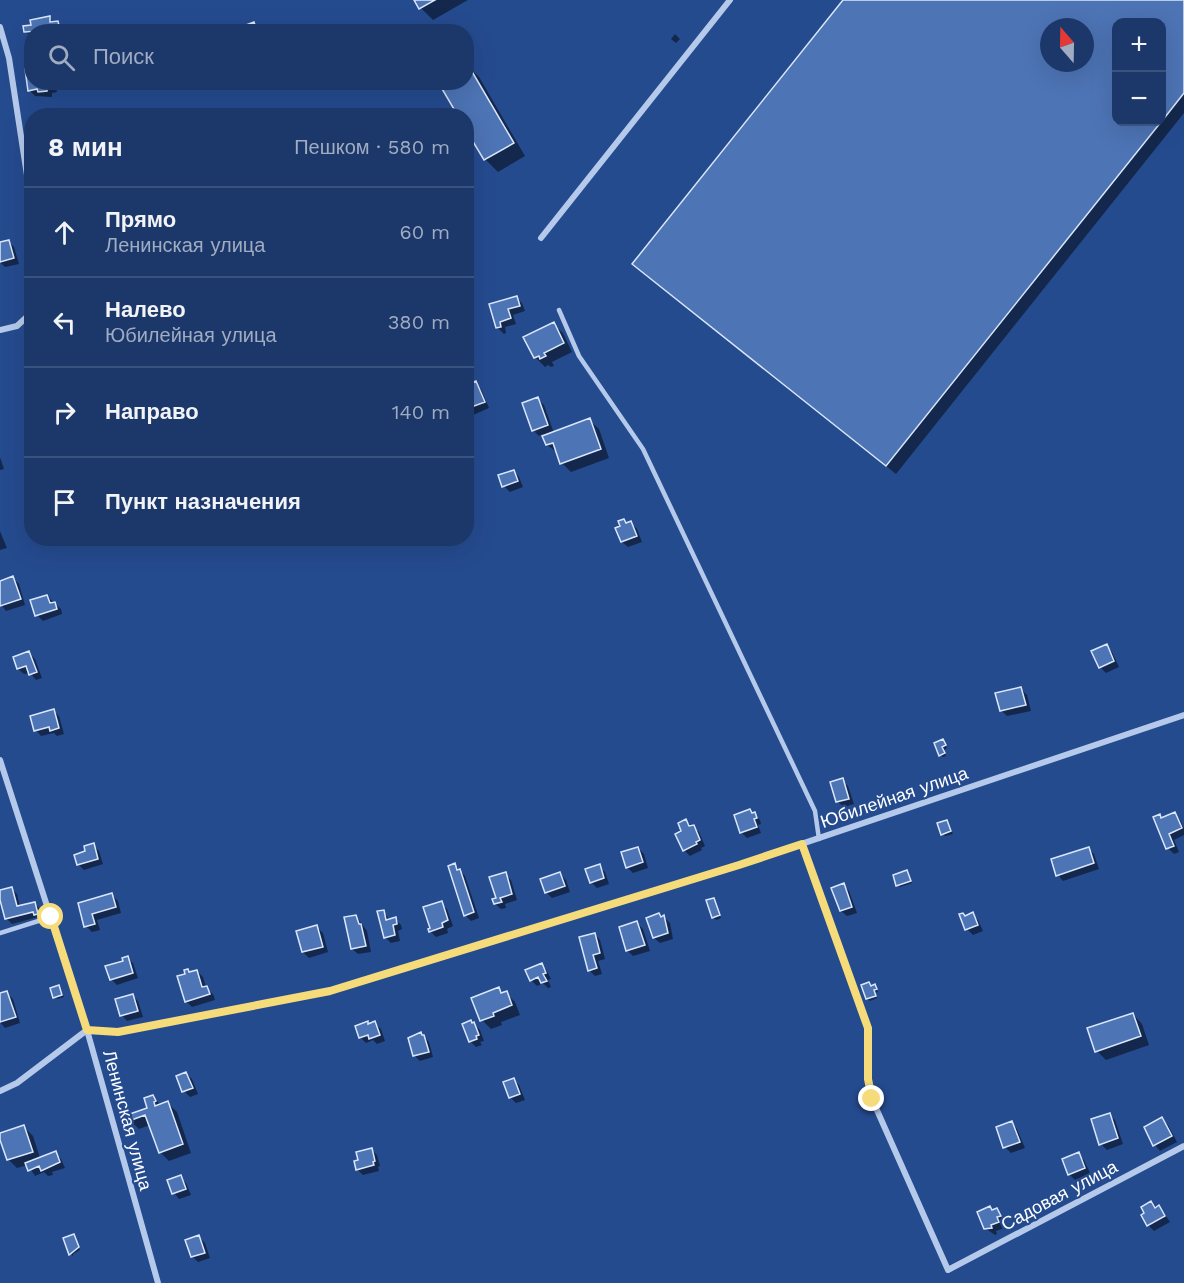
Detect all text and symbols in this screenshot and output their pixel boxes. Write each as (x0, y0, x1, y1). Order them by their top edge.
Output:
north arrow (1040, 18, 1094, 72)
map controls (1112, 18, 1166, 126)
button: + (1112, 18, 1166, 72)
search box (24, 24, 474, 90)
icon: search (45, 41, 78, 74)
text: Поиск (93, 44, 154, 69)
button: − (1112, 72, 1166, 126)
text: 8 мин (48, 132, 123, 162)
text: Пешком · 580 m (294, 135, 450, 159)
text: Прямо (105, 207, 176, 232)
icon: ahead (48, 216, 81, 249)
text: 60 m (400, 220, 450, 244)
text: Ленинская улица (105, 233, 265, 257)
text: Налево (105, 297, 186, 322)
icon: left (48, 306, 81, 339)
text: 380 m (388, 310, 450, 334)
text: Юбилейная улица (105, 323, 277, 347)
icon: right (48, 396, 81, 429)
text: Направо (105, 399, 199, 424)
text: 140 m (392, 400, 450, 424)
icon: arrive (48, 486, 81, 519)
text: Пункт назначения (105, 489, 301, 514)
street label: Юбилейная улица (818, 762, 971, 832)
route start (37, 903, 63, 929)
street label: Ленинская улица (99, 1048, 157, 1193)
route end (858, 1085, 884, 1111)
street label: Садовая улица (997, 1155, 1122, 1234)

